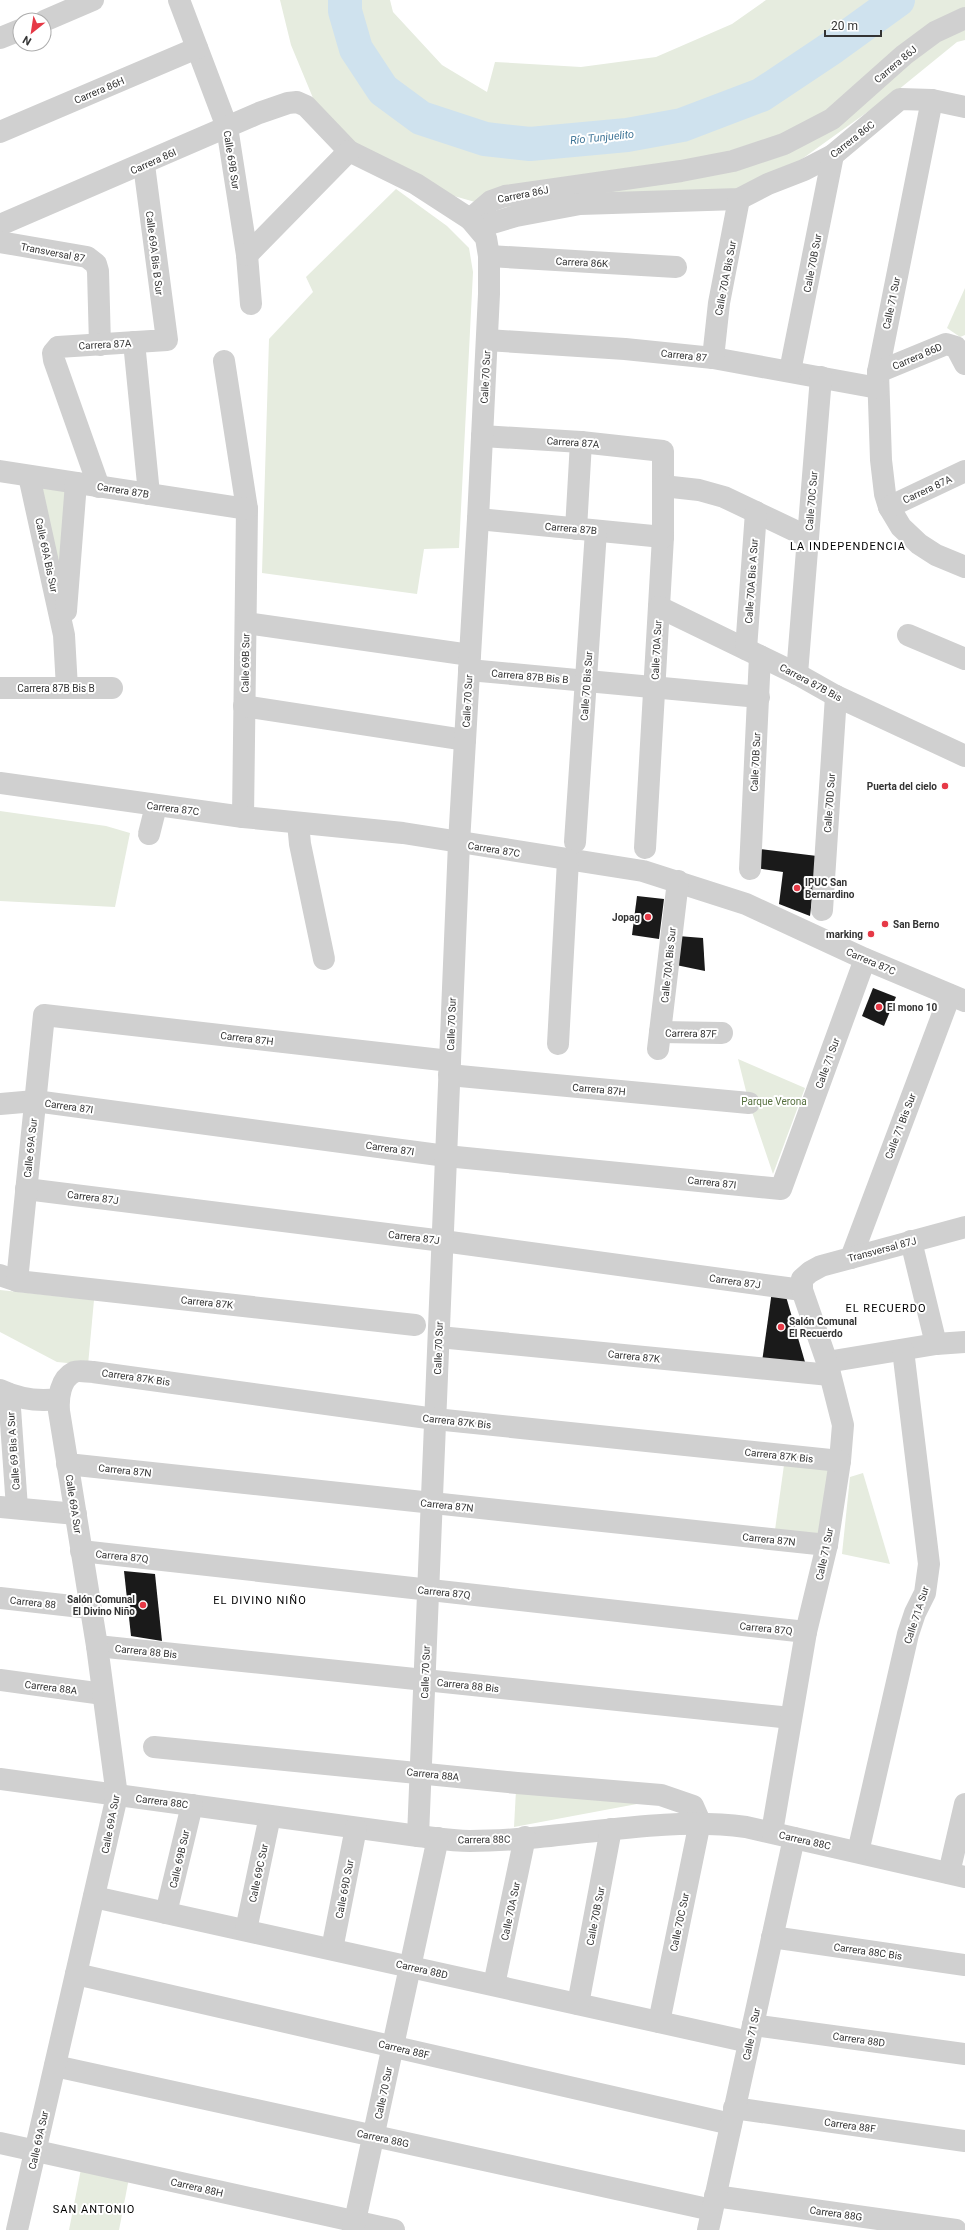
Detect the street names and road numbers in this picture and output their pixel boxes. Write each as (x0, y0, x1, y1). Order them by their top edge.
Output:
street label: Carrera 86J (872, 44, 919, 85)
street label: Carrera 86H (72, 75, 126, 106)
street label: Carrera 86C (828, 119, 877, 160)
street label: Calle 69B Sur (221, 130, 242, 191)
street label: Carrera 86I (129, 146, 178, 176)
street label: Carrera 86J (497, 184, 550, 205)
street label: Calle 69A Bis B Sur (144, 210, 165, 296)
street label: Calle 70B Sur (801, 232, 824, 293)
street label: Calle 70A Bis Sur (713, 239, 738, 316)
street label: Transversal 87 (20, 241, 86, 264)
street label: Carrera 86K (555, 256, 609, 269)
street label: Calle 71 Sur (881, 275, 903, 330)
street label: Carrera 87A (78, 338, 132, 351)
street label: Carrera 86D (891, 341, 944, 372)
street label: Carrera 87 (660, 348, 708, 363)
street label: Calle 70 Sur (479, 350, 492, 404)
street label: Carrera 87A (546, 435, 600, 450)
street label: Calle 70C Sur (803, 470, 820, 531)
street label: Carrera 87A (901, 473, 954, 506)
street label: Carrera 87B (96, 481, 150, 500)
street label: Calle 69A Bis Sur (33, 517, 60, 594)
street label: Carrera 87B (544, 521, 598, 536)
street label: Calle 70A Bis A Sur (743, 538, 760, 624)
street label: Calle 70A Sur (649, 619, 664, 680)
street label: Calle 69B Sur (239, 633, 252, 693)
street label: Calle 70 Bis Sur (579, 650, 594, 721)
street label: Carrera 87B Bis (778, 661, 844, 703)
street label: Carrera 87B Bis B (491, 668, 569, 685)
street label: Calle 70 Sur (461, 674, 474, 728)
street label: Carrera 87B Bis B (17, 683, 95, 694)
street label: Calle 70B Sur (748, 731, 763, 792)
street label: Calle 70D Sur (822, 772, 837, 833)
street label: Carrera 87C (146, 800, 200, 817)
street label: Carrera 87C (467, 840, 521, 859)
street label: Calle 70A Bis Sur (659, 926, 678, 1003)
street label: Carrera 87C (844, 946, 898, 977)
street label: Calle 70 Sur (445, 997, 458, 1051)
street label: Carrera 87F (665, 1028, 717, 1039)
street label: Carrera 87H (220, 1030, 274, 1047)
street label: Calle 71 Sur (813, 1036, 842, 1090)
street label: Carrera 87H (572, 1082, 626, 1097)
street label: Calle 71 Bis Sur (883, 1091, 918, 1161)
street label: Carrera 87I (44, 1098, 94, 1115)
street label: Calle 69A Sur (22, 1117, 39, 1178)
street label: Carrera 87I (365, 1140, 415, 1157)
street label: Carrera 87I (687, 1174, 737, 1191)
street label: Carrera 87J (67, 1189, 119, 1206)
street label: Carrera 87J (388, 1229, 440, 1246)
street label: Transversal 87J (847, 1235, 918, 1264)
street label: Carrera 87J (709, 1272, 761, 1291)
street label: Carrera 87K (180, 1294, 234, 1311)
street label: Calle 70 Sur (432, 1321, 445, 1375)
street label: Carrera 87K (607, 1348, 661, 1365)
street label: Carrera 87K Bis (101, 1367, 171, 1388)
street label: Calle 69 Bis A Sur (5, 1411, 22, 1490)
street label: Carrera 87K Bis (422, 1412, 492, 1431)
street label: Carrera 87K Bis (744, 1446, 814, 1465)
street label: Carrera 87N (98, 1462, 152, 1479)
street label: Calle 69A Sur (63, 1474, 84, 1535)
street label: Carrera 87N (420, 1497, 474, 1514)
street label: Calle 71 Sur (814, 1526, 836, 1581)
street label: Carrera 87N (742, 1531, 796, 1548)
street label: Carrera 87Q (95, 1548, 149, 1565)
street label: Carrera 87Q (417, 1584, 471, 1601)
street label: Calle 71A Sur (902, 1584, 931, 1645)
street label: Carrera 88 (9, 1595, 57, 1610)
street label: Carrera 87Q (739, 1620, 793, 1637)
street label: Carrera 88 Bis (114, 1643, 178, 1660)
street label: Calle 70 Sur (419, 1645, 432, 1699)
street label: Carrera 88 Bis (436, 1677, 500, 1694)
street label: Carrera 88A (24, 1679, 78, 1696)
street label: Carrera 88A (406, 1766, 460, 1783)
street label: Calle 69A Sur (99, 1793, 122, 1854)
street label: Carrera 88C (135, 1793, 189, 1810)
street label: Calle 69B Sur (167, 1828, 192, 1889)
street label: Carrera 88C (778, 1829, 832, 1852)
street label: Carrera 88C (458, 1834, 511, 1845)
street label: Calle 69C Sur (247, 1842, 270, 1903)
street label: Calle 69D Sur (333, 1858, 356, 1919)
street label: Calle 70A Sur (499, 1880, 522, 1941)
street label: Calle 70B Sur (584, 1885, 607, 1946)
street label: Calle 70C Sur (668, 1891, 691, 1952)
street label: Carrera 88C Bis (833, 1941, 903, 1962)
street label: Carrera 88D (395, 1958, 449, 1981)
street label: Calle 71 Sur (741, 2006, 763, 2061)
street label: Carrera 88D (832, 2030, 886, 2049)
street label: Carrera 88F (377, 2038, 431, 2061)
street label: Calle 70 Sur (373, 2065, 395, 2120)
street label: Calle 69A Sur (26, 2109, 51, 2170)
street label: Carrera 88F (824, 2116, 877, 2135)
street label: Carrera 88G (356, 2128, 410, 2149)
street label: Carrera 88H (170, 2176, 224, 2199)
street label: Carrera 88G (809, 2204, 863, 2223)

